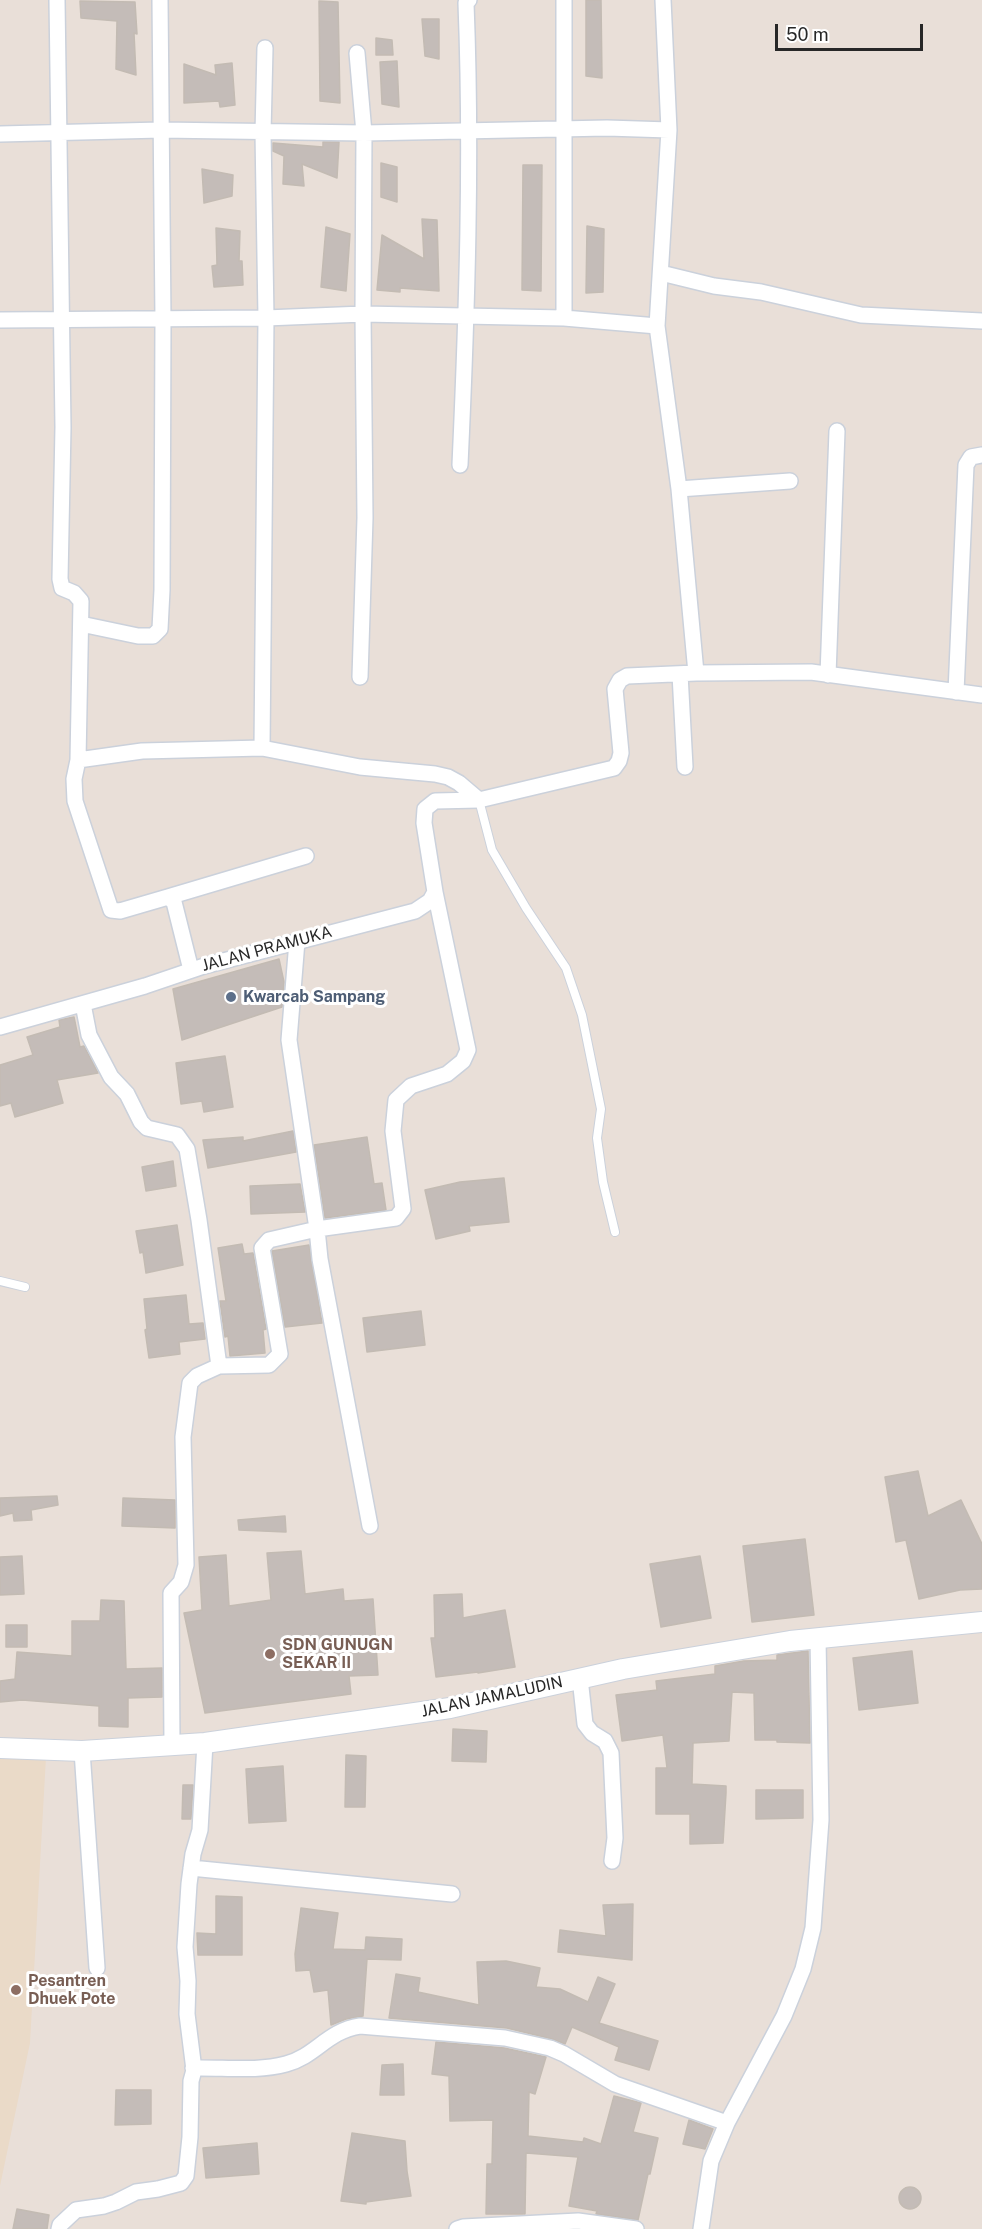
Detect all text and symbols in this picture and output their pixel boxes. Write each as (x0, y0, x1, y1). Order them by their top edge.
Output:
scale bar (778, 12, 926, 50)
text: 50 m (786, 24, 829, 45)
street label: JALAN PRAMUKA (200, 922, 334, 976)
place label: Kwarcab Sampang (243, 987, 385, 1007)
marker: Kwarcab Sampang (224, 990, 238, 1004)
place label: SDN GUNUGN SEKAR II (282, 1635, 393, 1673)
marker: SDN GUNUGN SEKAR II (263, 1647, 277, 1661)
street label: JALAN JAMALUDIN (420, 1673, 564, 1721)
place label: Pesantren Dhuek Pote (28, 1971, 115, 2009)
marker: Pesantren Dhuek Pote (9, 1983, 23, 1997)

